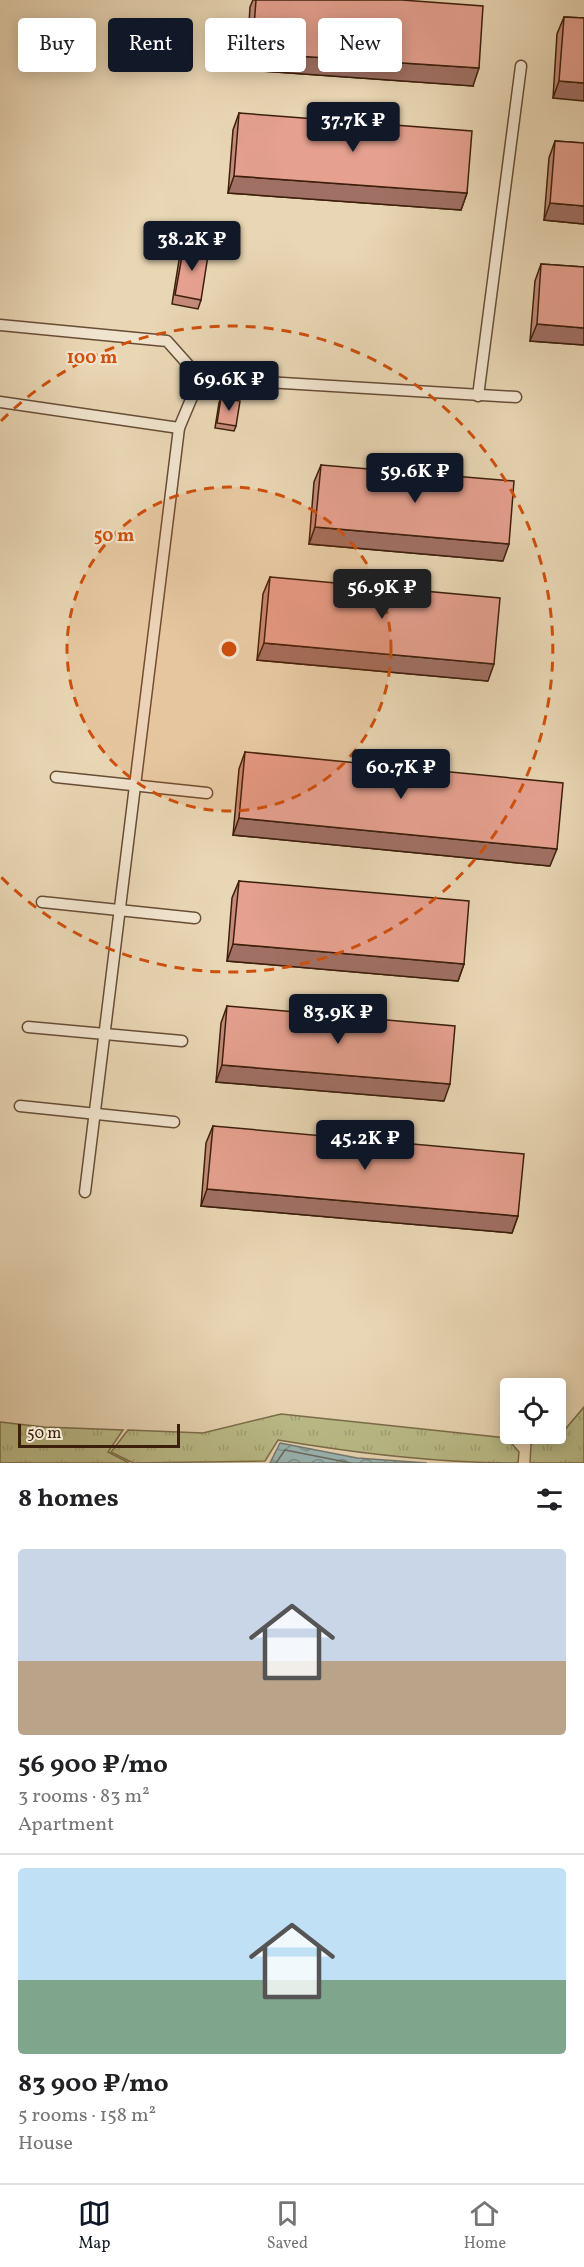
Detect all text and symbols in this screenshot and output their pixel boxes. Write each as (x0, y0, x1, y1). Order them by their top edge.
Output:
chip: Buy (18, 18, 96, 72)
chip: Rent (108, 18, 193, 72)
chip: Filters (205, 18, 306, 72)
chip: New (318, 18, 402, 72)
pin: 37.7K ₽ (298, 102, 408, 153)
text: 37.7K ₽ (321, 107, 385, 135)
pin: 38.2K ₽ (137, 221, 247, 272)
text: 38.2K ₽ (157, 226, 227, 254)
text: 100 m (67, 346, 117, 371)
pin: 69.6K ₽ (174, 361, 284, 412)
text: 69.6K ₽ (194, 366, 264, 394)
pin: 59.6K ₽ (360, 453, 470, 504)
text: 59.6K ₽ (380, 458, 450, 486)
text: 50 m (94, 524, 134, 549)
pin: 56.9K ₽ (327, 569, 437, 620)
text: 56.9K ₽ (347, 574, 417, 602)
centre of rings (219, 639, 239, 659)
pin: 60.7K ₽ (346, 749, 456, 800)
text: 60.7K ₽ (366, 754, 436, 782)
pin: 83.9K ₽ (283, 994, 393, 1045)
text: 83.9K ₽ (303, 999, 373, 1027)
pin: 45.2K ₽ (310, 1120, 420, 1171)
text: 45.2K ₽ (330, 1125, 400, 1153)
map controls (500, 1378, 566, 1444)
button: locate (500, 1378, 566, 1444)
scale bar (18, 1421, 180, 1448)
text: 50 m (27, 1423, 61, 1445)
text: 8 homes (18, 1481, 119, 1517)
icon: filters (533, 1483, 566, 1516)
icon: home (238, 1588, 346, 1696)
text: 56 900 ₽/mo (18, 1747, 168, 1783)
text: 3 rooms · 83 m² (18, 1783, 150, 1811)
text: Apartment (18, 1811, 114, 1839)
icon: home (238, 1907, 346, 2015)
text: 83 900 ₽/mo (18, 2066, 169, 2102)
text: 5 rooms · 158 m² (18, 2102, 156, 2130)
text: House (18, 2130, 73, 2158)
tab: Map (78, 2197, 111, 2255)
tab: Saved (267, 2197, 308, 2255)
tab: Home (464, 2197, 506, 2255)

